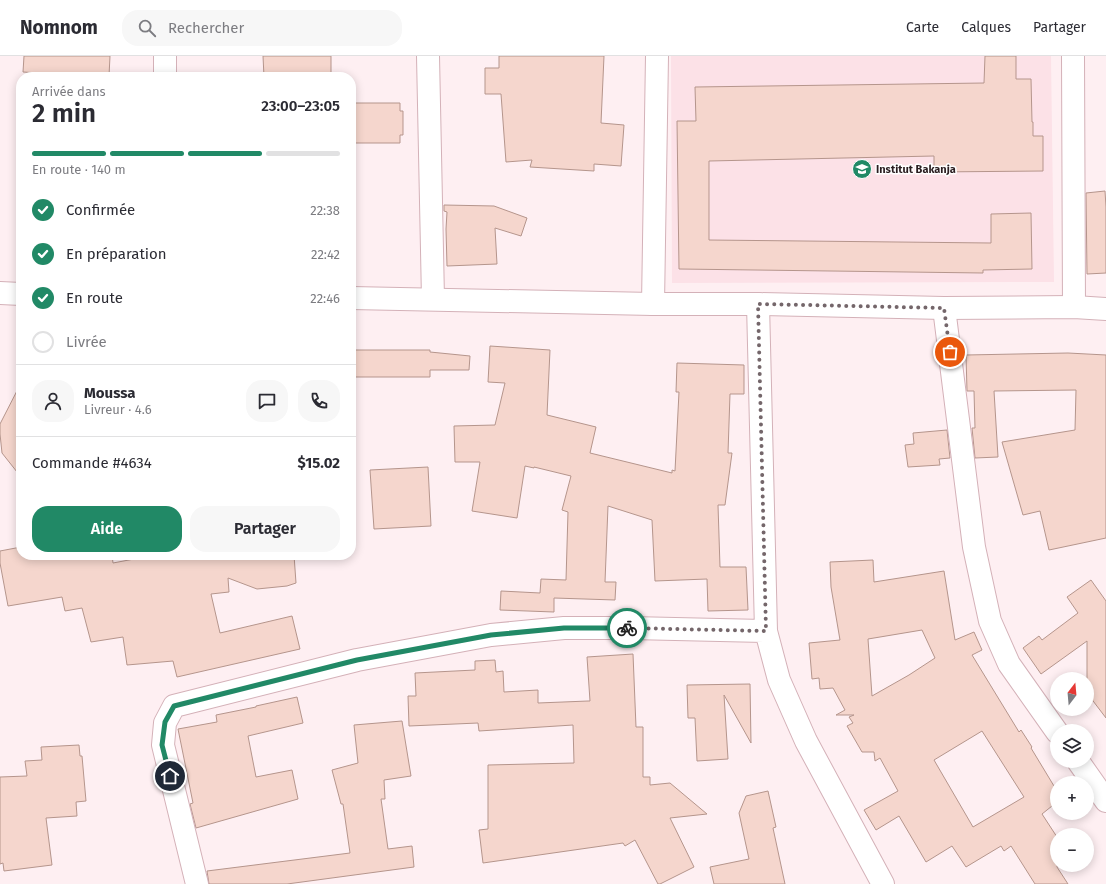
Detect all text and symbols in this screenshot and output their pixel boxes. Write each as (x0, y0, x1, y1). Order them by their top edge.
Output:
search box (122, 10, 402, 46)
text: Nomnom (20, 16, 98, 39)
icon: search (136, 17, 158, 39)
text: Rechercher (168, 19, 244, 37)
text: Carte (906, 19, 939, 36)
text: Calques (961, 19, 1011, 36)
text: Partager (1033, 19, 1086, 36)
text: Arrivée dans (32, 84, 106, 99)
text: 23:00–23:05 (261, 97, 340, 115)
text: 2 min (32, 98, 96, 129)
school or university icon: Institut Bakanja (851, 158, 873, 180)
text: En route · 140 m (32, 162, 126, 177)
place label: Institut Bakanja (876, 163, 956, 176)
icon: check (32, 199, 54, 221)
text: Confirmée (66, 201, 135, 219)
text: 22:38 (310, 203, 340, 218)
icon: check (32, 243, 54, 265)
text: En préparation (66, 245, 167, 263)
text: 22:42 (311, 247, 340, 262)
icon: check (32, 287, 54, 309)
text: En route (66, 289, 123, 307)
text: 22:46 (310, 291, 340, 306)
text: Livrée (66, 333, 107, 351)
pin (933, 335, 967, 369)
icon: bag (939, 341, 961, 363)
button: person (32, 380, 74, 422)
button: chat (246, 380, 288, 422)
button: phone (298, 380, 340, 422)
text: Moussa (84, 384, 136, 402)
text: Livreur · 4.6 (84, 402, 152, 417)
text: Commande #4634 (32, 454, 152, 472)
text: $15.02 (298, 454, 340, 472)
button: Aide (32, 506, 182, 552)
button: Partager (190, 506, 340, 552)
courier (607, 608, 647, 648)
icon: bike (616, 617, 638, 639)
north arrow (1050, 672, 1094, 716)
map controls (1050, 672, 1094, 872)
button: layers (1050, 724, 1094, 768)
pin (153, 759, 187, 793)
icon: home (159, 765, 181, 787)
button: + (1050, 776, 1094, 820)
button: − (1050, 828, 1094, 872)

